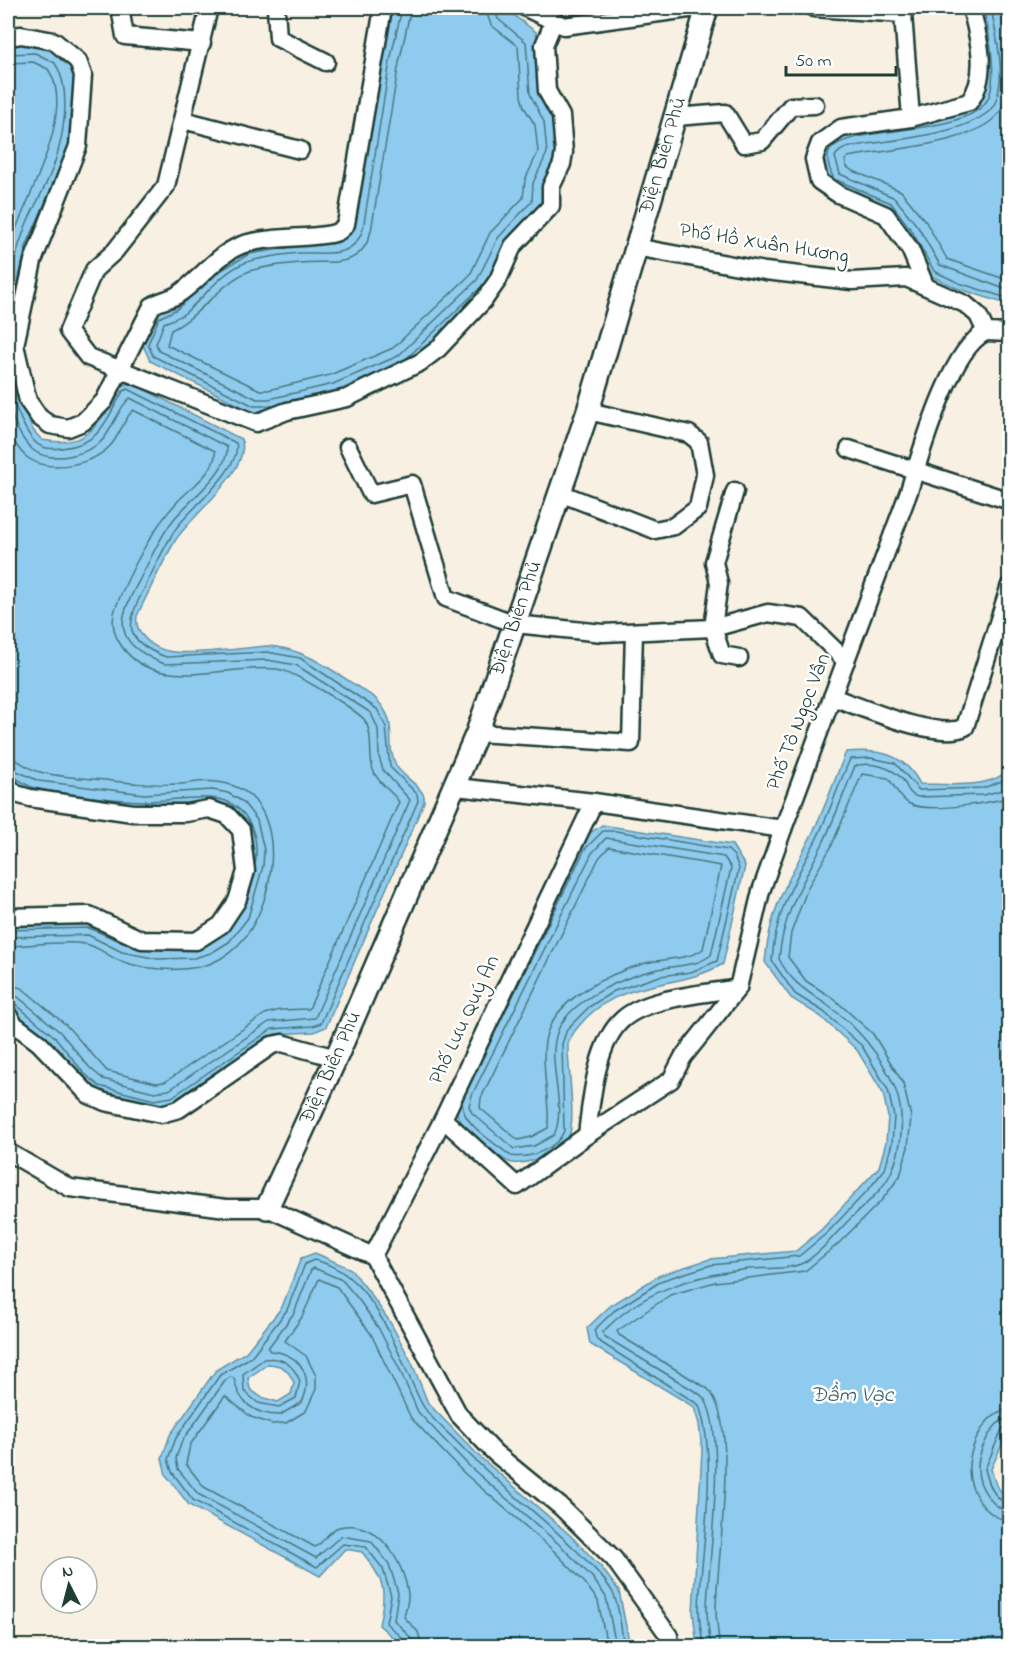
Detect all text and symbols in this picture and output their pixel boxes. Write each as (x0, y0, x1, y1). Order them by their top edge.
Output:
scale bar (786, 39, 896, 77)
text: 50 m (795, 49, 832, 75)
street label: Điện Biên Phủ (631, 93, 695, 219)
street label: Phố Hồ Xuân Hương (677, 216, 851, 274)
street label: Điện Biên Phủ (482, 557, 550, 682)
street label: Phố Tô Ngọc Vân (759, 649, 841, 796)
street label: Phố Lưu Quý An (422, 950, 510, 1090)
street label: Điện Biên Phủ (292, 1006, 370, 1130)
water label: Đầm Vạc (811, 1380, 895, 1412)
north arrow (39, 1555, 99, 1615)
text: N (61, 1560, 74, 1585)

